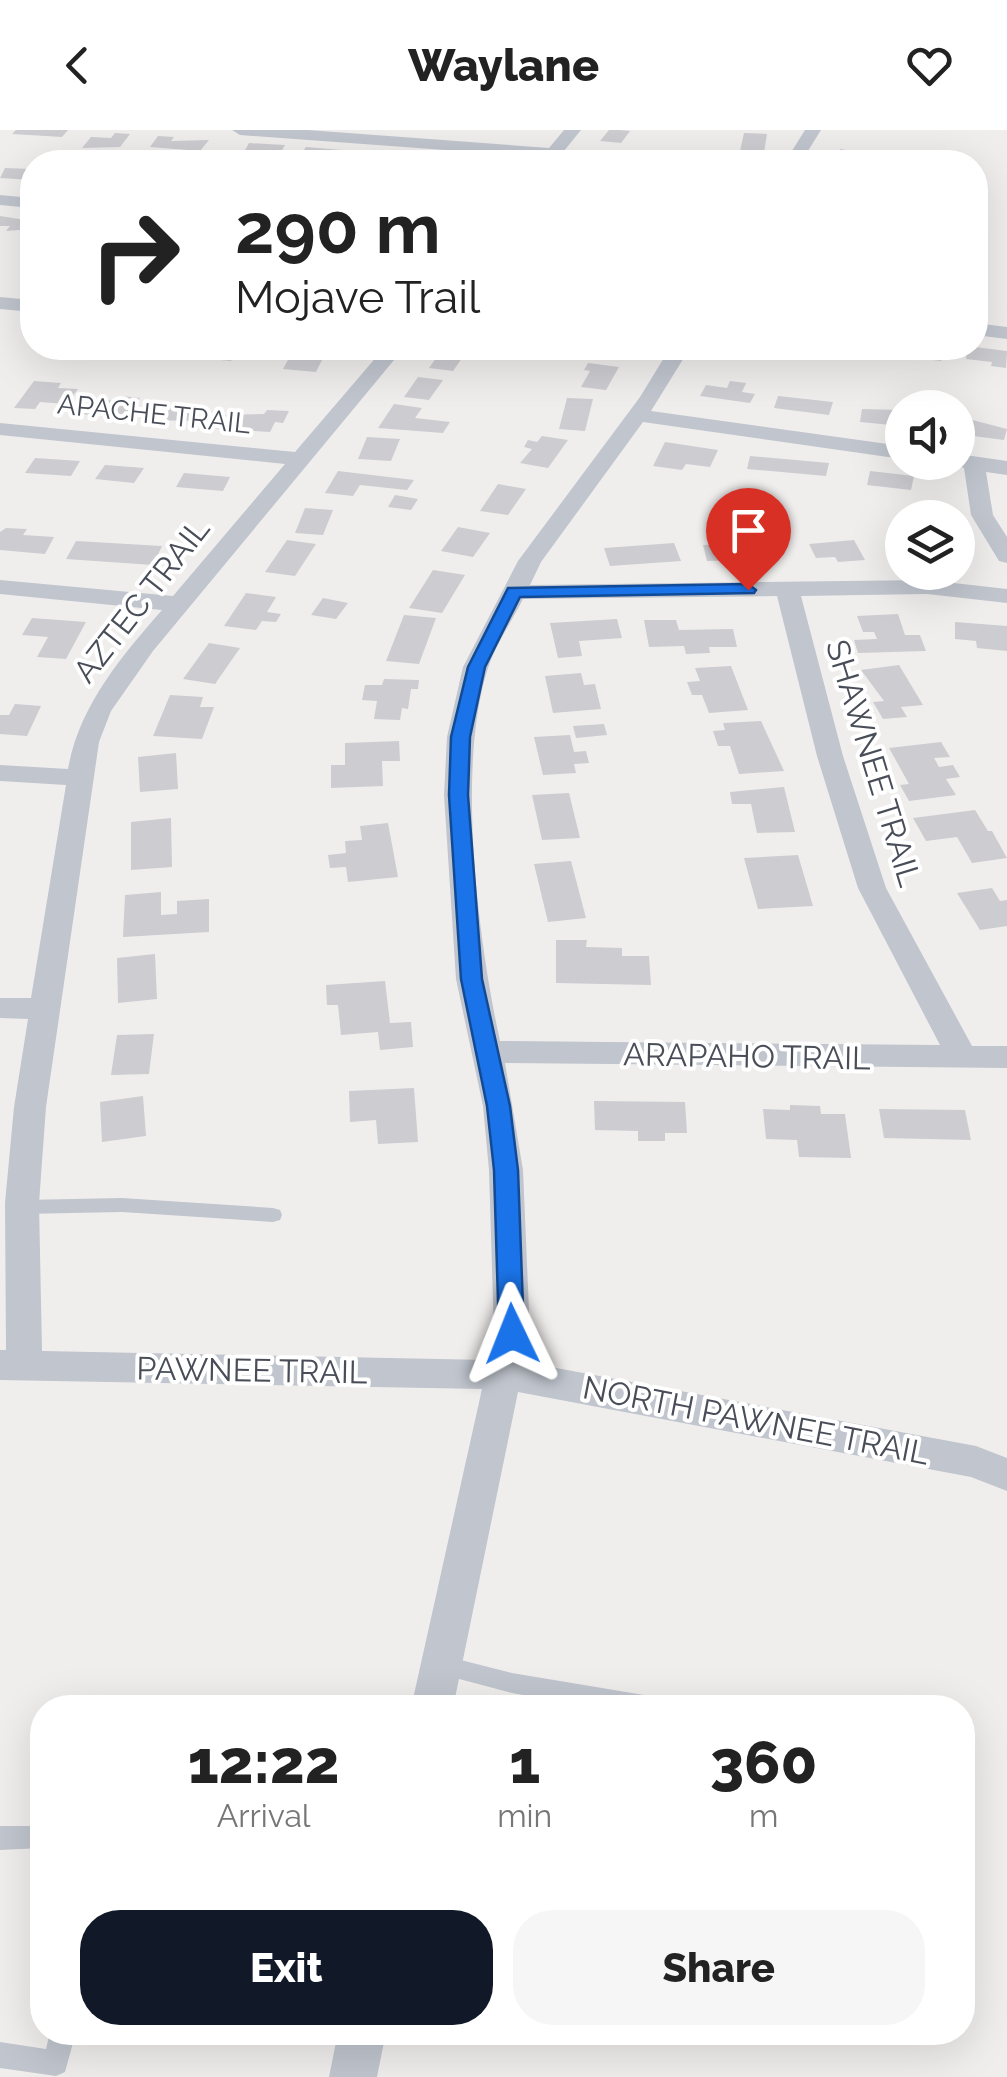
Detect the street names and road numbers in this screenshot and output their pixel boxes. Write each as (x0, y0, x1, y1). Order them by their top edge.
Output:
street label: APACHE TRAIL (56, 387, 252, 441)
street label: AZTEC TRAIL (65, 510, 217, 689)
street label: SHAWNEE TRAIL (819, 635, 929, 891)
street label: ARAPAHO TRAIL (623, 1035, 871, 1077)
street label: PAWNEE TRAIL (136, 1349, 368, 1391)
street label: NORTH PAWNEE TRAIL (580, 1368, 932, 1472)

